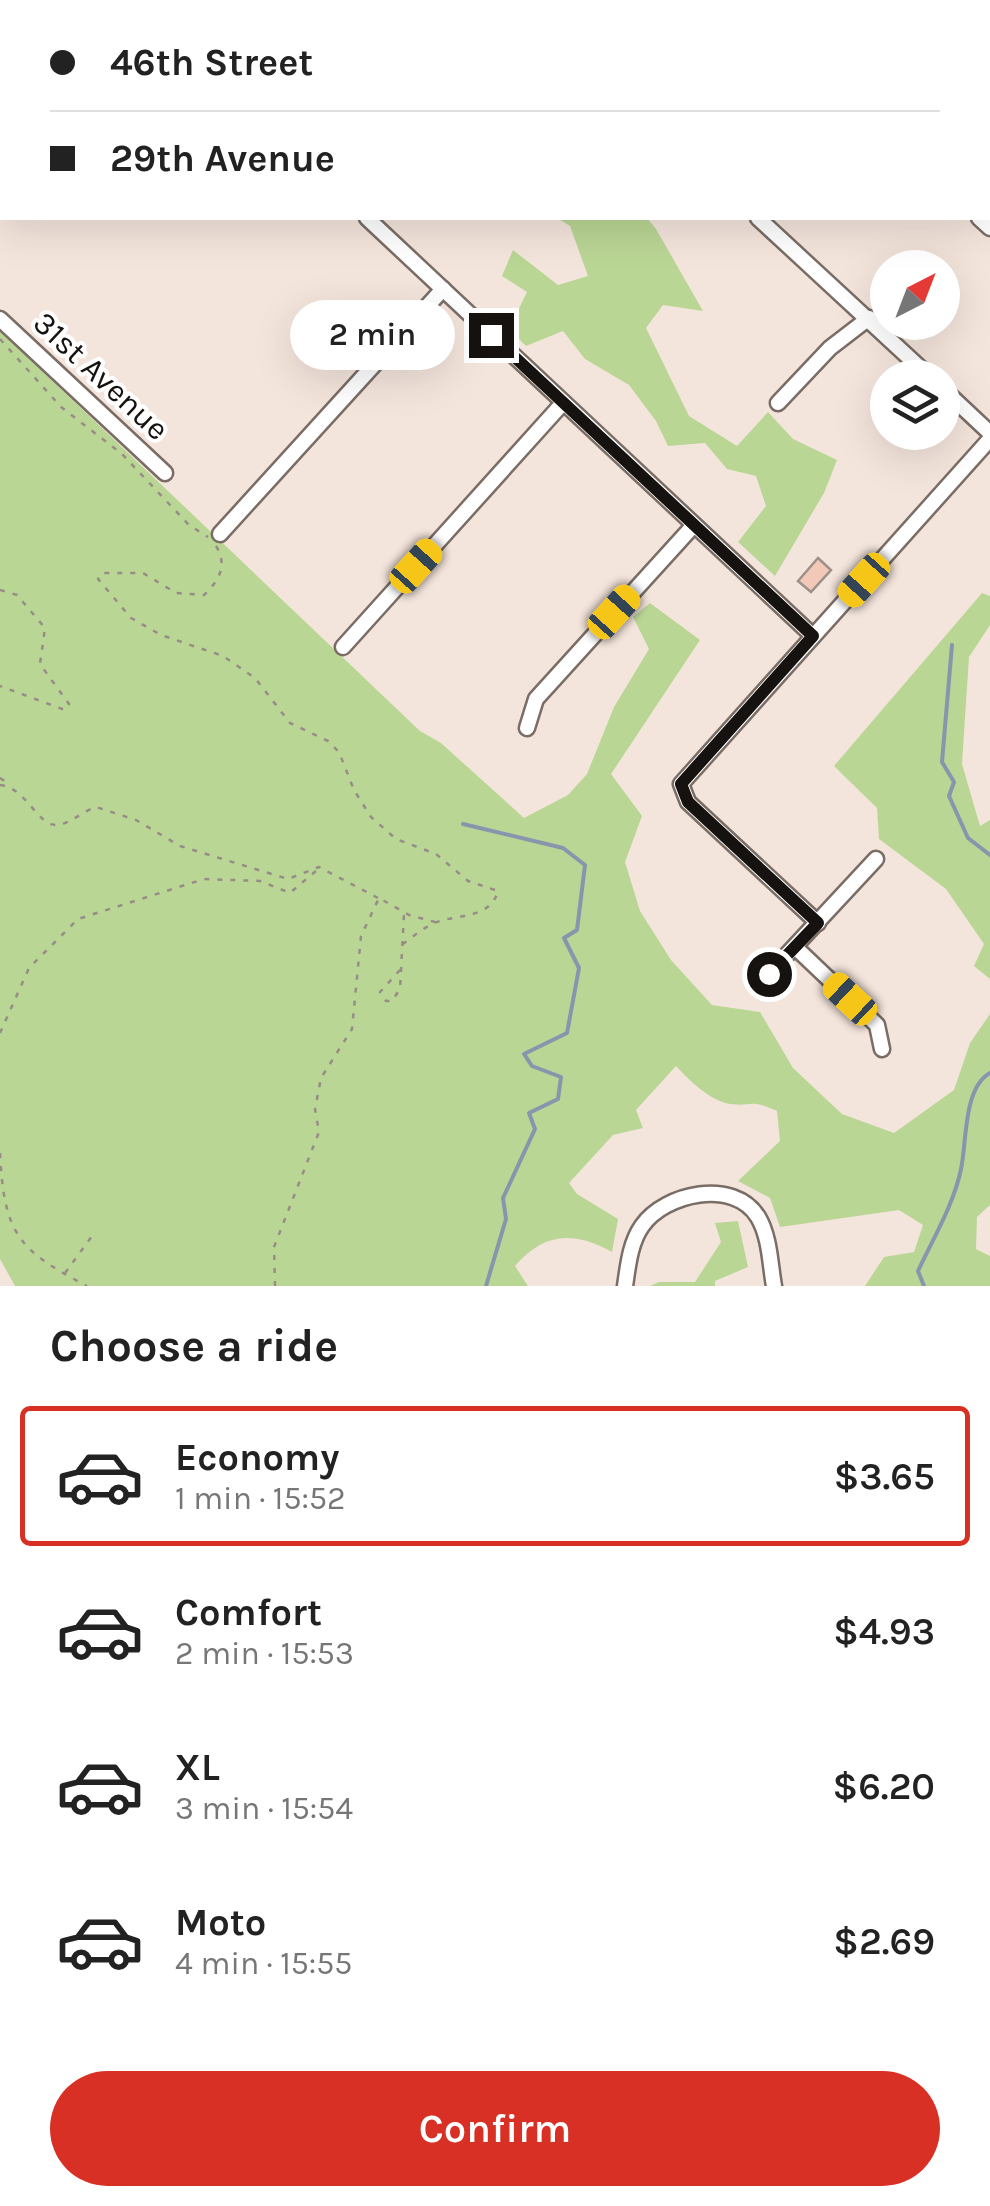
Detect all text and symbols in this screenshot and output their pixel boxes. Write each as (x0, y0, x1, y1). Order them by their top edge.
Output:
text: 46th Street (110, 40, 313, 85)
text: 29th Avenue (110, 136, 335, 181)
north arrow (870, 250, 960, 340)
map controls (870, 250, 960, 450)
callout: 2 min (291, 300, 456, 370)
street label: 31st Avenue (26, 304, 176, 448)
route end (469, 313, 514, 358)
text: 2 min (329, 316, 416, 353)
button: layers (870, 360, 960, 450)
car (385, 534, 447, 598)
car (833, 548, 895, 612)
car (583, 580, 645, 644)
route start (747, 952, 792, 997)
car (818, 968, 882, 1030)
text: Choose a ride (50, 1320, 338, 1372)
icon: car (55, 1431, 145, 1521)
text: Economy (175, 1435, 339, 1480)
text: $3.65 (834, 1454, 935, 1499)
text: 1 min · 15:52 (175, 1480, 346, 1517)
icon: car (55, 1586, 145, 1676)
text: Comfort (175, 1590, 322, 1635)
text: $4.93 (833, 1609, 935, 1654)
text: 2 min · 15:53 (175, 1635, 354, 1672)
icon: car (55, 1741, 145, 1831)
text: XL (175, 1745, 220, 1790)
text: $6.20 (833, 1764, 935, 1809)
text: 3 min · 15:54 (175, 1790, 353, 1827)
icon: car (55, 1896, 145, 1986)
text: Moto (175, 1900, 266, 1945)
text: $2.69 (833, 1919, 935, 1964)
text: 4 min · 15:55 (175, 1945, 352, 1982)
button: Confirm (50, 2071, 940, 2186)

